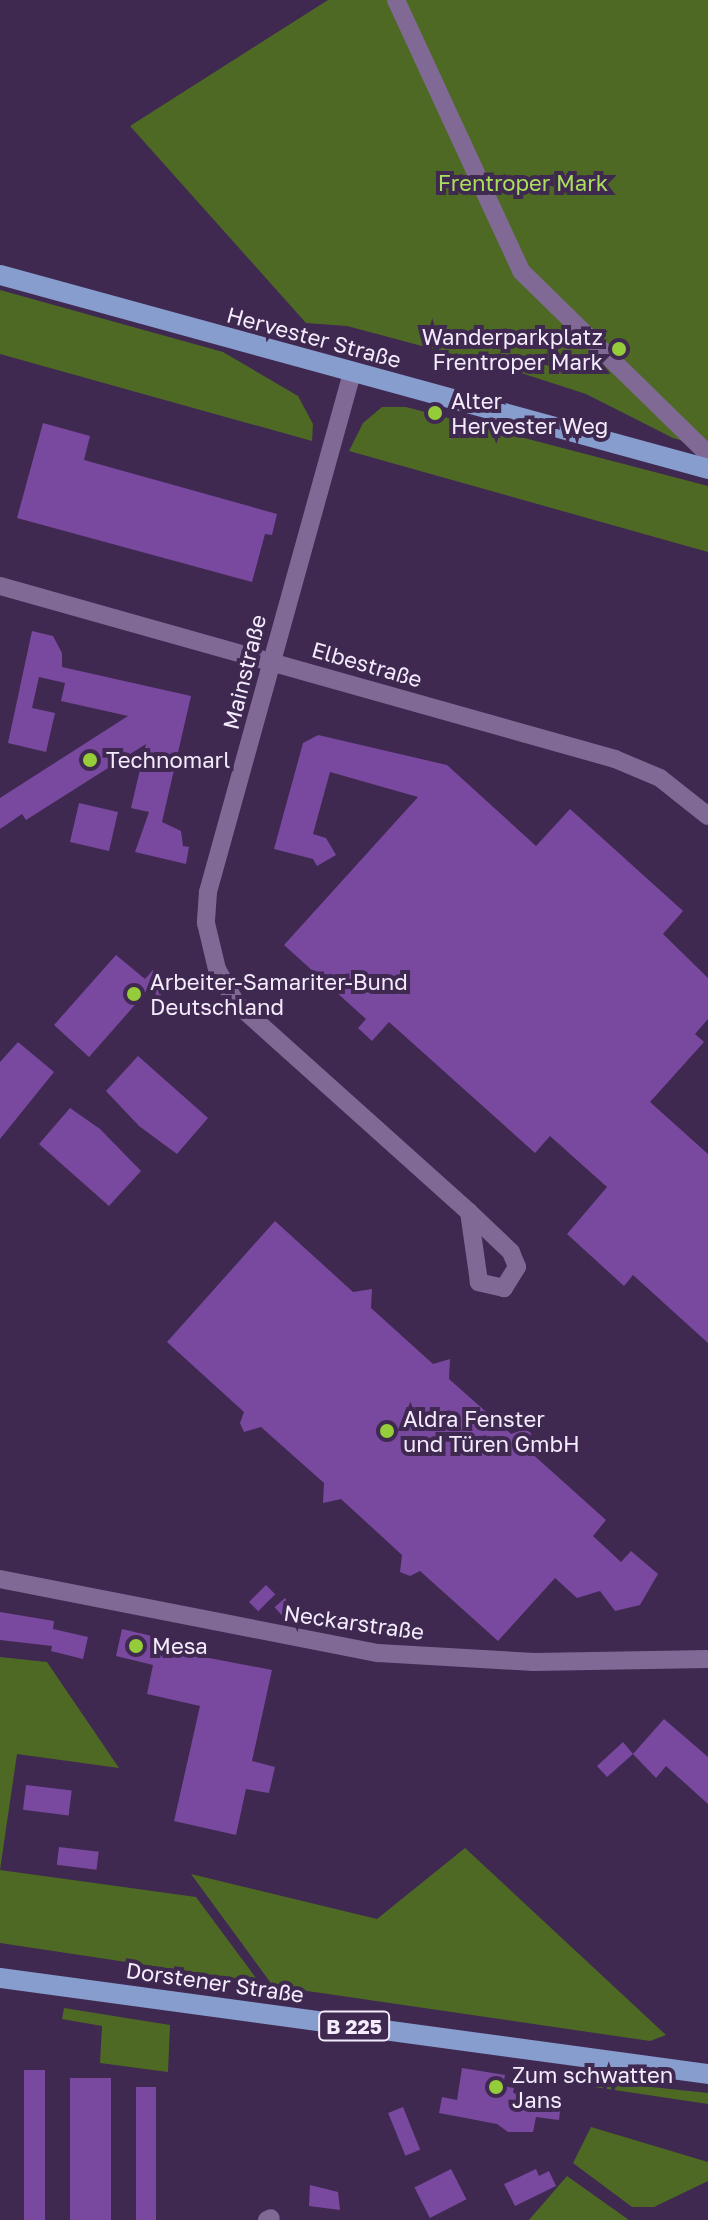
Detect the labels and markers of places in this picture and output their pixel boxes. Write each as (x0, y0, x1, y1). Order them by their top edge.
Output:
place label: Wanderparkplatz Frentroper Mark (422, 323, 603, 374)
marker: Wanderparkplatz Frentroper Mark (610, 340, 628, 358)
place label: Alter Hervester Weg (451, 387, 608, 438)
marker: Alter Hervester Weg (426, 404, 444, 422)
place label: Technomarl (106, 747, 230, 773)
marker: Technomarl (81, 751, 99, 769)
place label: Arbeiter-Samariter-Bund Deutschland (150, 968, 408, 1020)
marker: Arbeiter-Samariter-Bund Deutschland (125, 985, 143, 1003)
place label: Aldra Fenster und Türen GmbH (403, 1405, 580, 1456)
marker: Aldra Fenster und Türen GmbH (378, 1422, 396, 1440)
place label: Mesa (152, 1633, 208, 1659)
marker: Mesa (127, 1637, 145, 1655)
place label: Zum schwatten Jans (512, 2061, 673, 2112)
marker: Zum schwatten Jans (487, 2078, 505, 2096)

